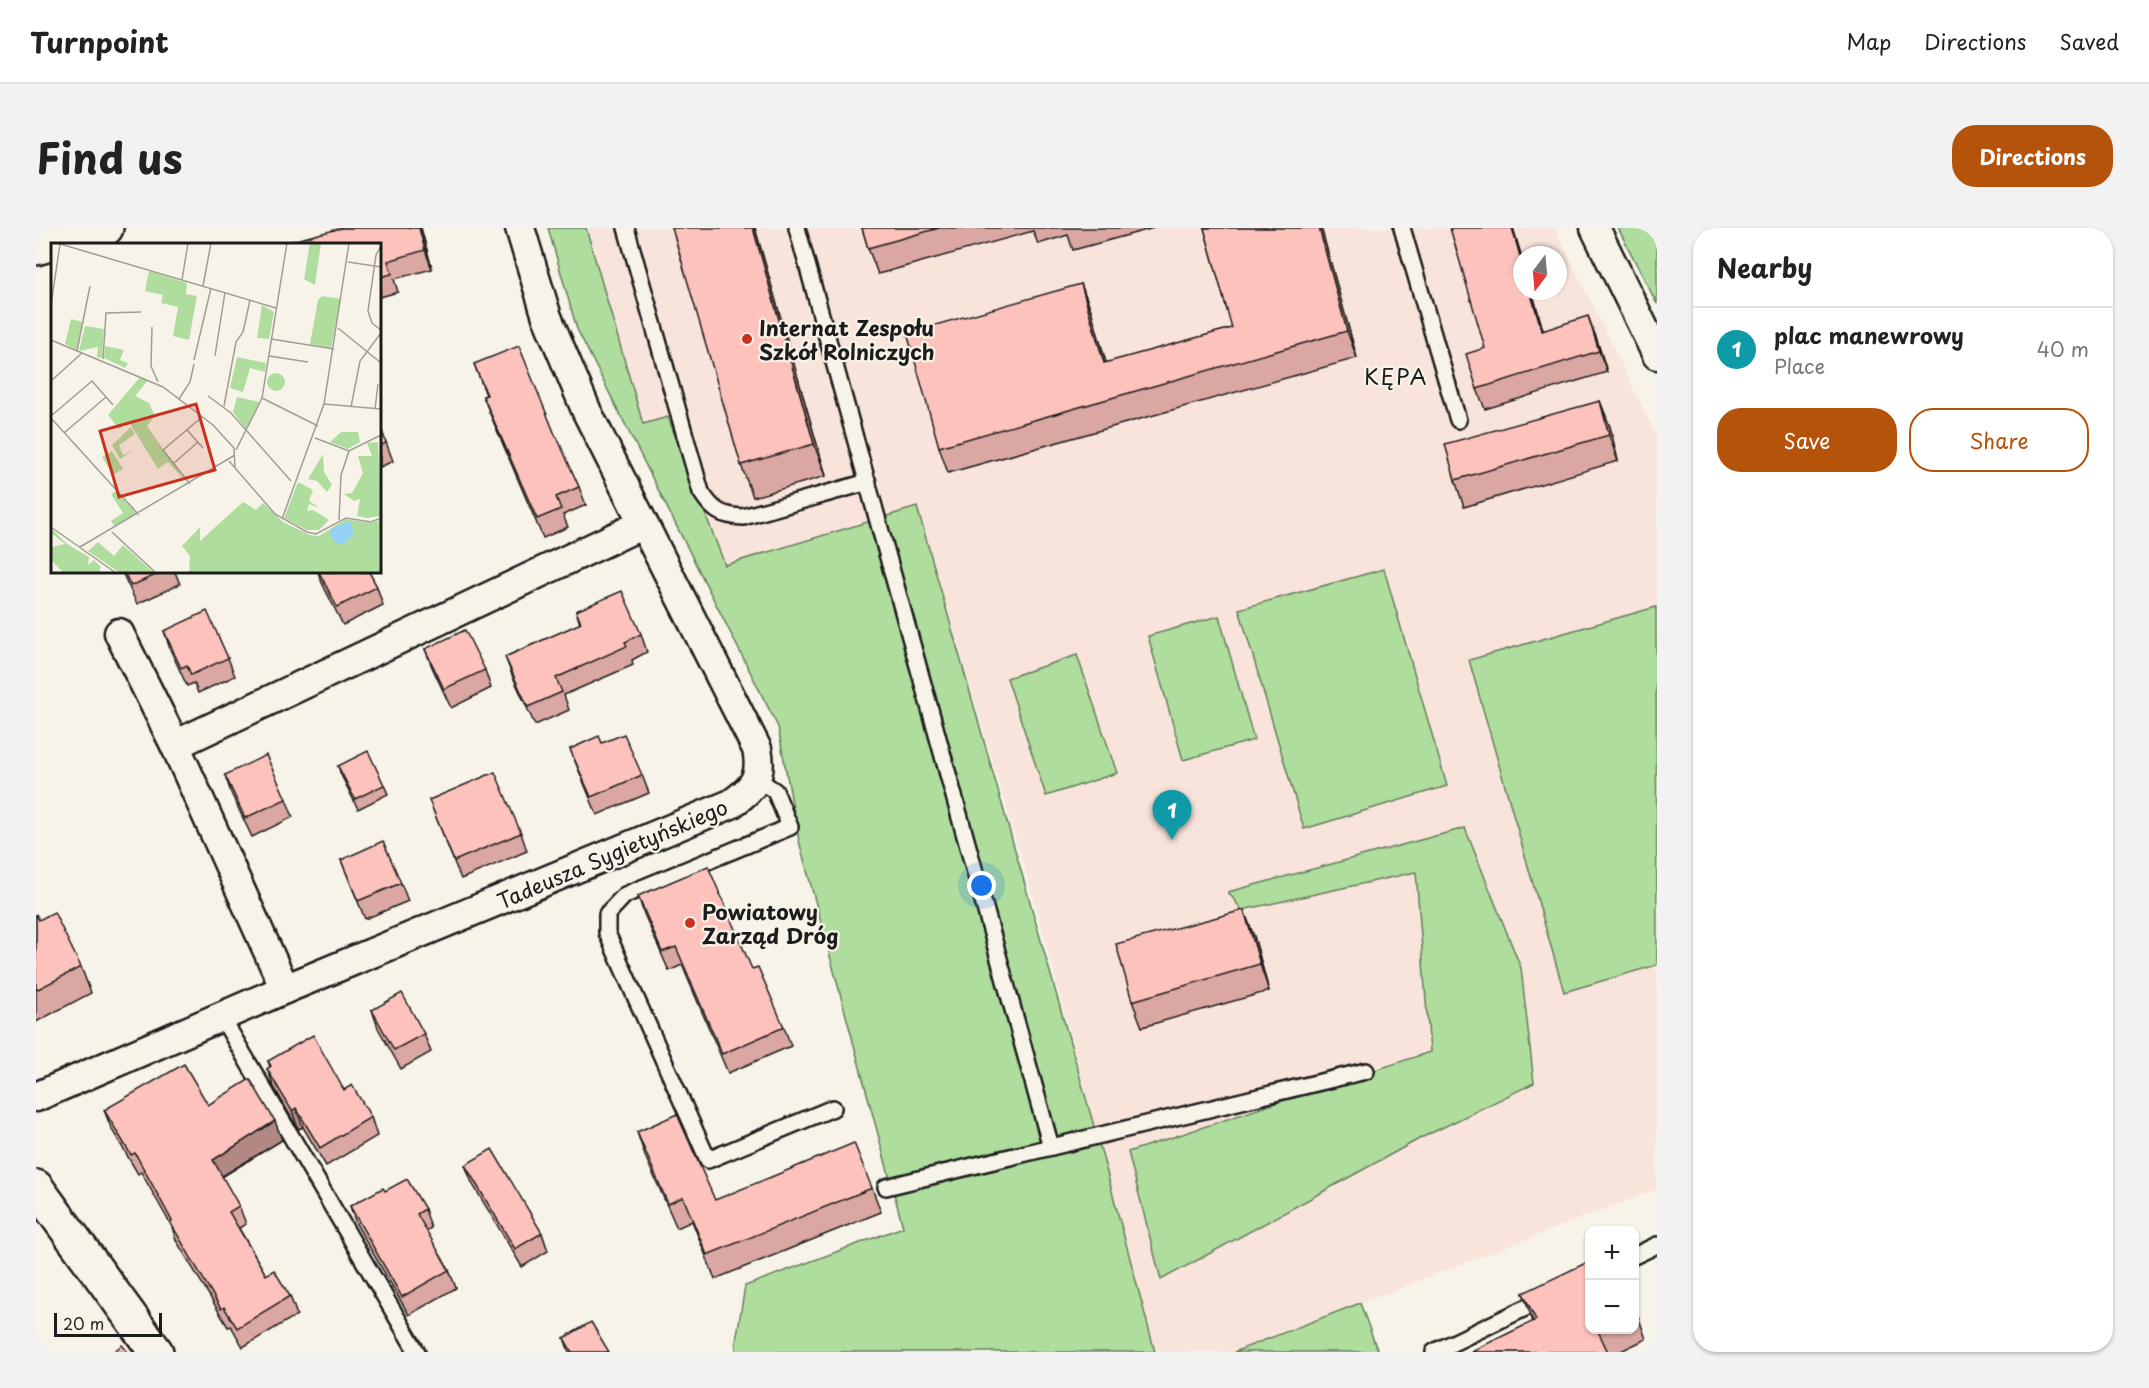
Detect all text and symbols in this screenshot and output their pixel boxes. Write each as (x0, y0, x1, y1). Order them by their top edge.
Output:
text: Turnpoint (30, 20, 169, 63)
text: Map (1846, 25, 1891, 57)
text: Directions (1924, 25, 2026, 57)
text: Saved (2059, 25, 2119, 57)
text: Find us (36, 125, 183, 188)
button: Directions (1952, 125, 2113, 187)
inset map (51, 243, 381, 573)
north arrow (1513, 246, 1567, 300)
text: Nearby (1717, 248, 1812, 287)
place label: Internat Zespołu Szkół Rolniczych (759, 311, 935, 367)
text: plac manewrowy (1774, 318, 1964, 351)
marker: Internat Zespołu Szkół Rolniczych (740, 332, 754, 346)
text: 1 (1732, 334, 1741, 364)
text: 40 m (2037, 334, 2089, 364)
text: Place (1774, 351, 1825, 381)
district label: KĘPA (1364, 359, 1428, 392)
button: Save (1717, 408, 1897, 472)
button: Share (1909, 408, 2089, 472)
street label: Tadeusza Sygietyńskiego (492, 790, 732, 916)
pin: 1 (1152, 790, 1192, 840)
your location (967, 871, 996, 900)
place label: Powiatowy Zarząd Dróg (702, 895, 838, 951)
marker: Powiatowy Zarząd Dróg (683, 916, 697, 930)
map controls (1585, 1226, 1639, 1334)
button: + (1585, 1226, 1639, 1280)
button: − (1585, 1280, 1639, 1334)
scale bar (54, 1310, 162, 1338)
text: 20 m (63, 1311, 104, 1335)

